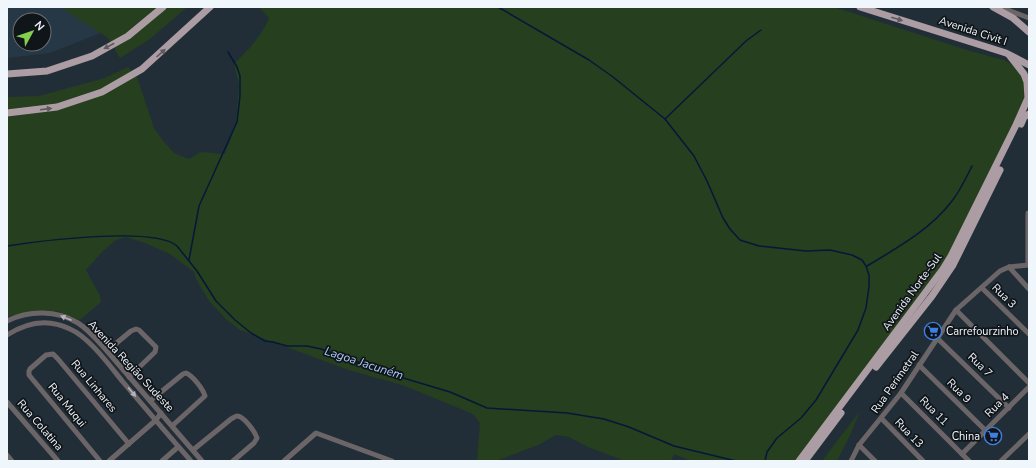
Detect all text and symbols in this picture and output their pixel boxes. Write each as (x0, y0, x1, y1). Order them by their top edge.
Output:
north arrow (12, 12, 52, 52)
street label: Avenida Civit I (937, 13, 1009, 49)
one-way arrow (892, 16, 904, 22)
text: N (31, 18, 48, 34)
one-way arrow (103, 43, 115, 50)
one-way arrow (156, 48, 166, 57)
one-way arrow (40, 105, 52, 112)
street label: Avenida Norte-Sul (879, 250, 946, 334)
street label: Rua 3 (989, 281, 1019, 311)
one-way arrow (61, 315, 72, 321)
street label: Avenida Região Sudeste (85, 317, 177, 415)
supermarket icon: Carrefourzinho (923, 321, 943, 341)
place label: Carrefourzinho (946, 324, 1019, 339)
water label: Lagoa Jacuném (323, 343, 405, 383)
street label: Rua Perimetral (868, 347, 923, 416)
street label: Rua 7 (964, 350, 996, 380)
street label: Rua Linhares (68, 357, 120, 415)
street label: Rua 9 (944, 376, 974, 406)
street label: Rua Muqui (45, 380, 89, 430)
one-way arrow (128, 387, 137, 398)
street label: Rua 4 (982, 389, 1013, 420)
street label: Rua 11 (916, 393, 952, 429)
street label: Rua Colatina (14, 396, 66, 454)
street label: Rua 13 (891, 415, 927, 451)
supermarket icon: China (983, 426, 1003, 446)
place label: China (952, 429, 980, 444)

